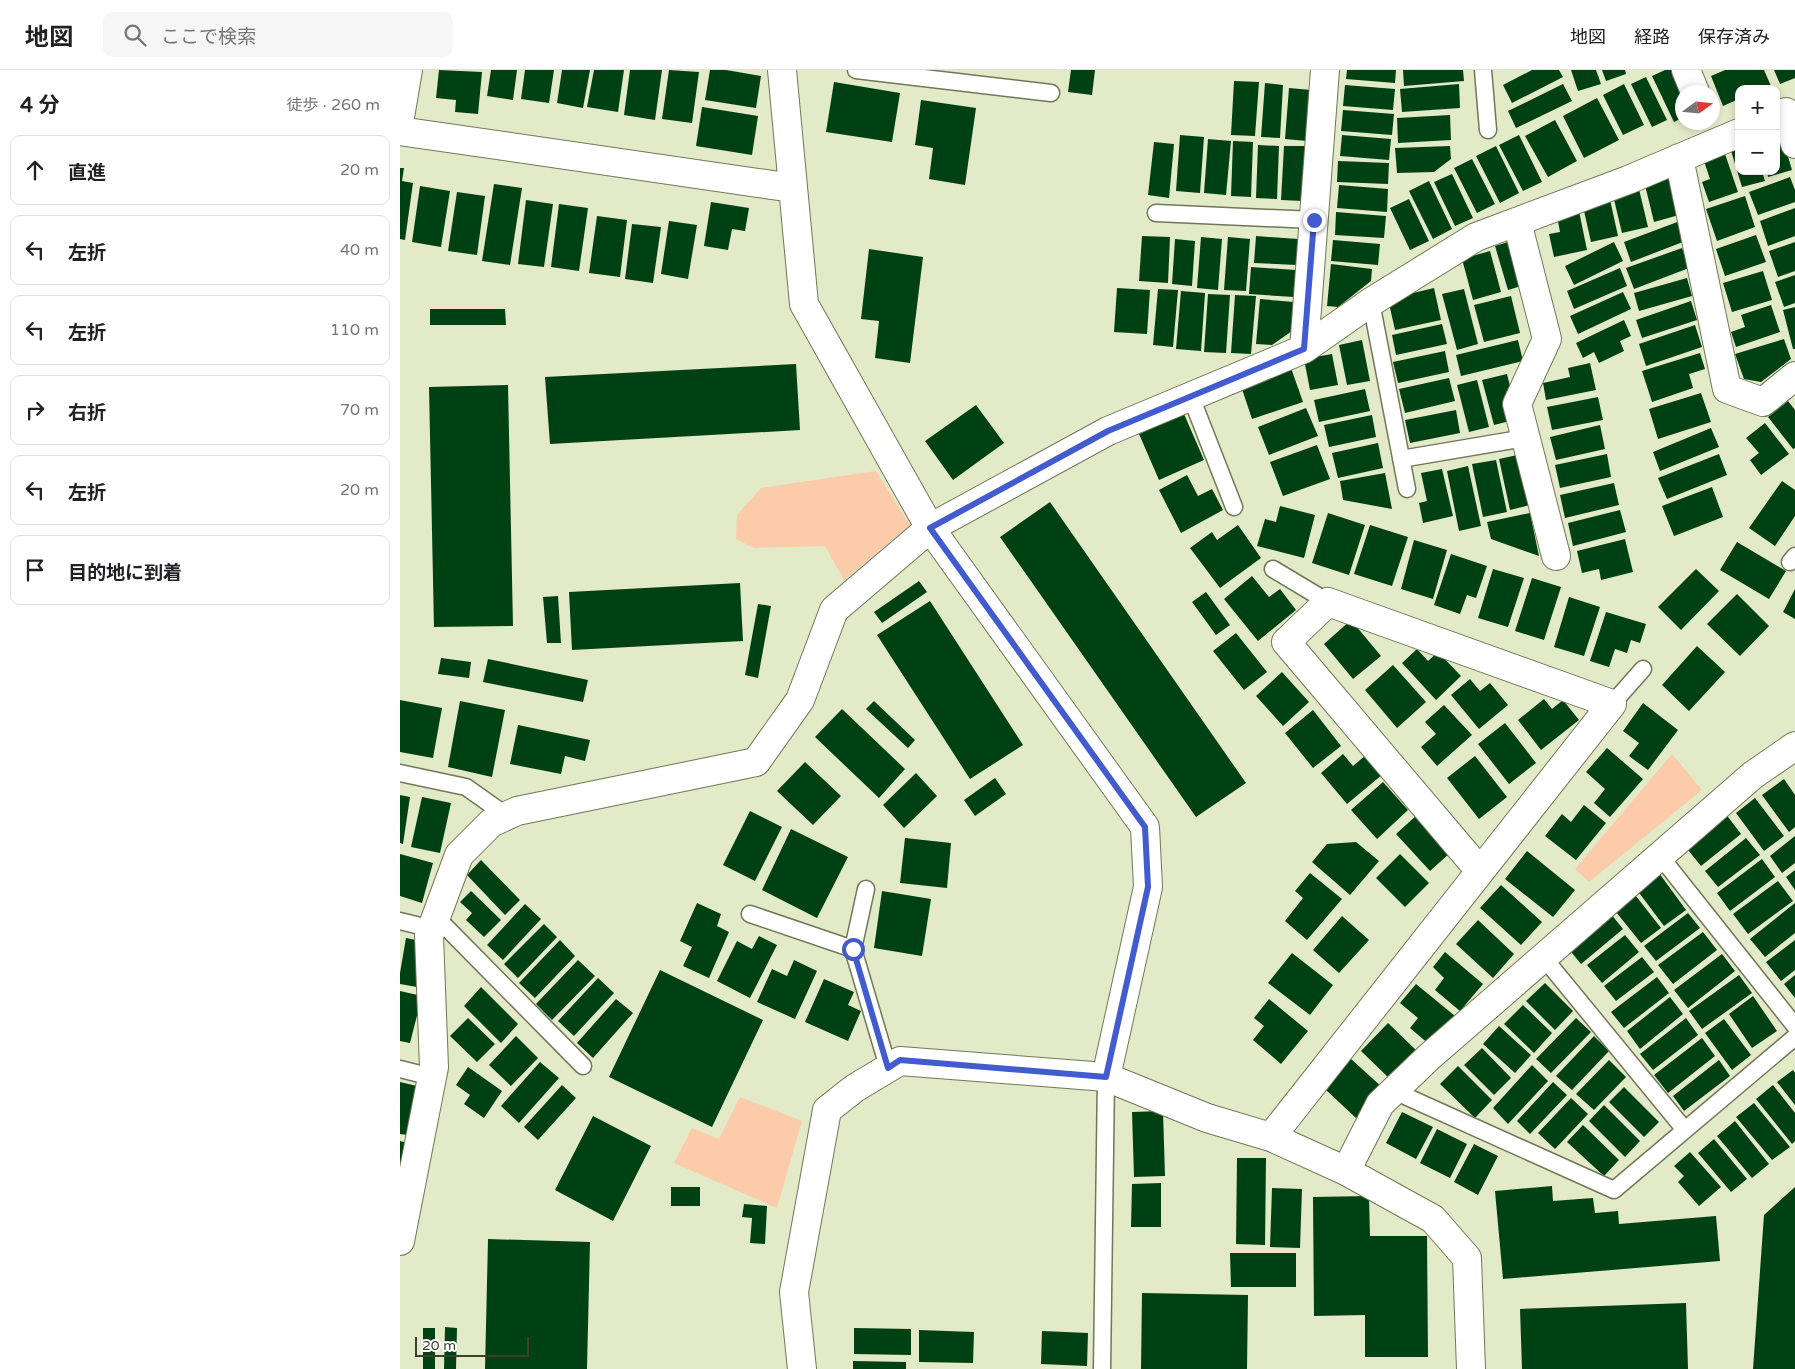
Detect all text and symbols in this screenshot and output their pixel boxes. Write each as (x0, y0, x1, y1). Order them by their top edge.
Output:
search box (103, 12, 453, 57)
icon: search (121, 21, 149, 49)
text: 地図 (25, 23, 73, 52)
text: ここで検索 (161, 26, 256, 48)
text: 地図 (1570, 26, 1606, 48)
text: 経路 (1634, 26, 1670, 48)
text: 保存済み (1698, 26, 1770, 48)
north arrow (1675, 85, 1720, 130)
map controls (1735, 85, 1780, 175)
button: + (1735, 85, 1780, 130)
text: 4 分 (20, 93, 60, 118)
text: 徒歩 · 260 m (287, 95, 380, 115)
button: − (1735, 130, 1780, 175)
icon: ahead (21, 156, 49, 184)
text: 20 m (340, 160, 379, 180)
text: 直進 (68, 162, 106, 184)
route end (1303, 209, 1326, 232)
icon: left (21, 236, 49, 264)
text: 40 m (340, 240, 379, 260)
text: 左折 (68, 242, 106, 264)
icon: left (21, 316, 49, 344)
text: 110 m (330, 320, 379, 340)
text: 左折 (68, 322, 106, 344)
icon: right (21, 396, 49, 424)
text: 70 m (340, 400, 379, 420)
text: 右折 (68, 402, 106, 424)
icon: left (21, 476, 49, 504)
text: 20 m (340, 480, 379, 500)
text: 左折 (68, 482, 106, 504)
icon: arrive (21, 556, 49, 584)
text: 目的地に到着 (68, 562, 182, 584)
route start (842, 938, 865, 961)
scale bar (415, 1334, 529, 1357)
text: 20 m (422, 1337, 456, 1354)

